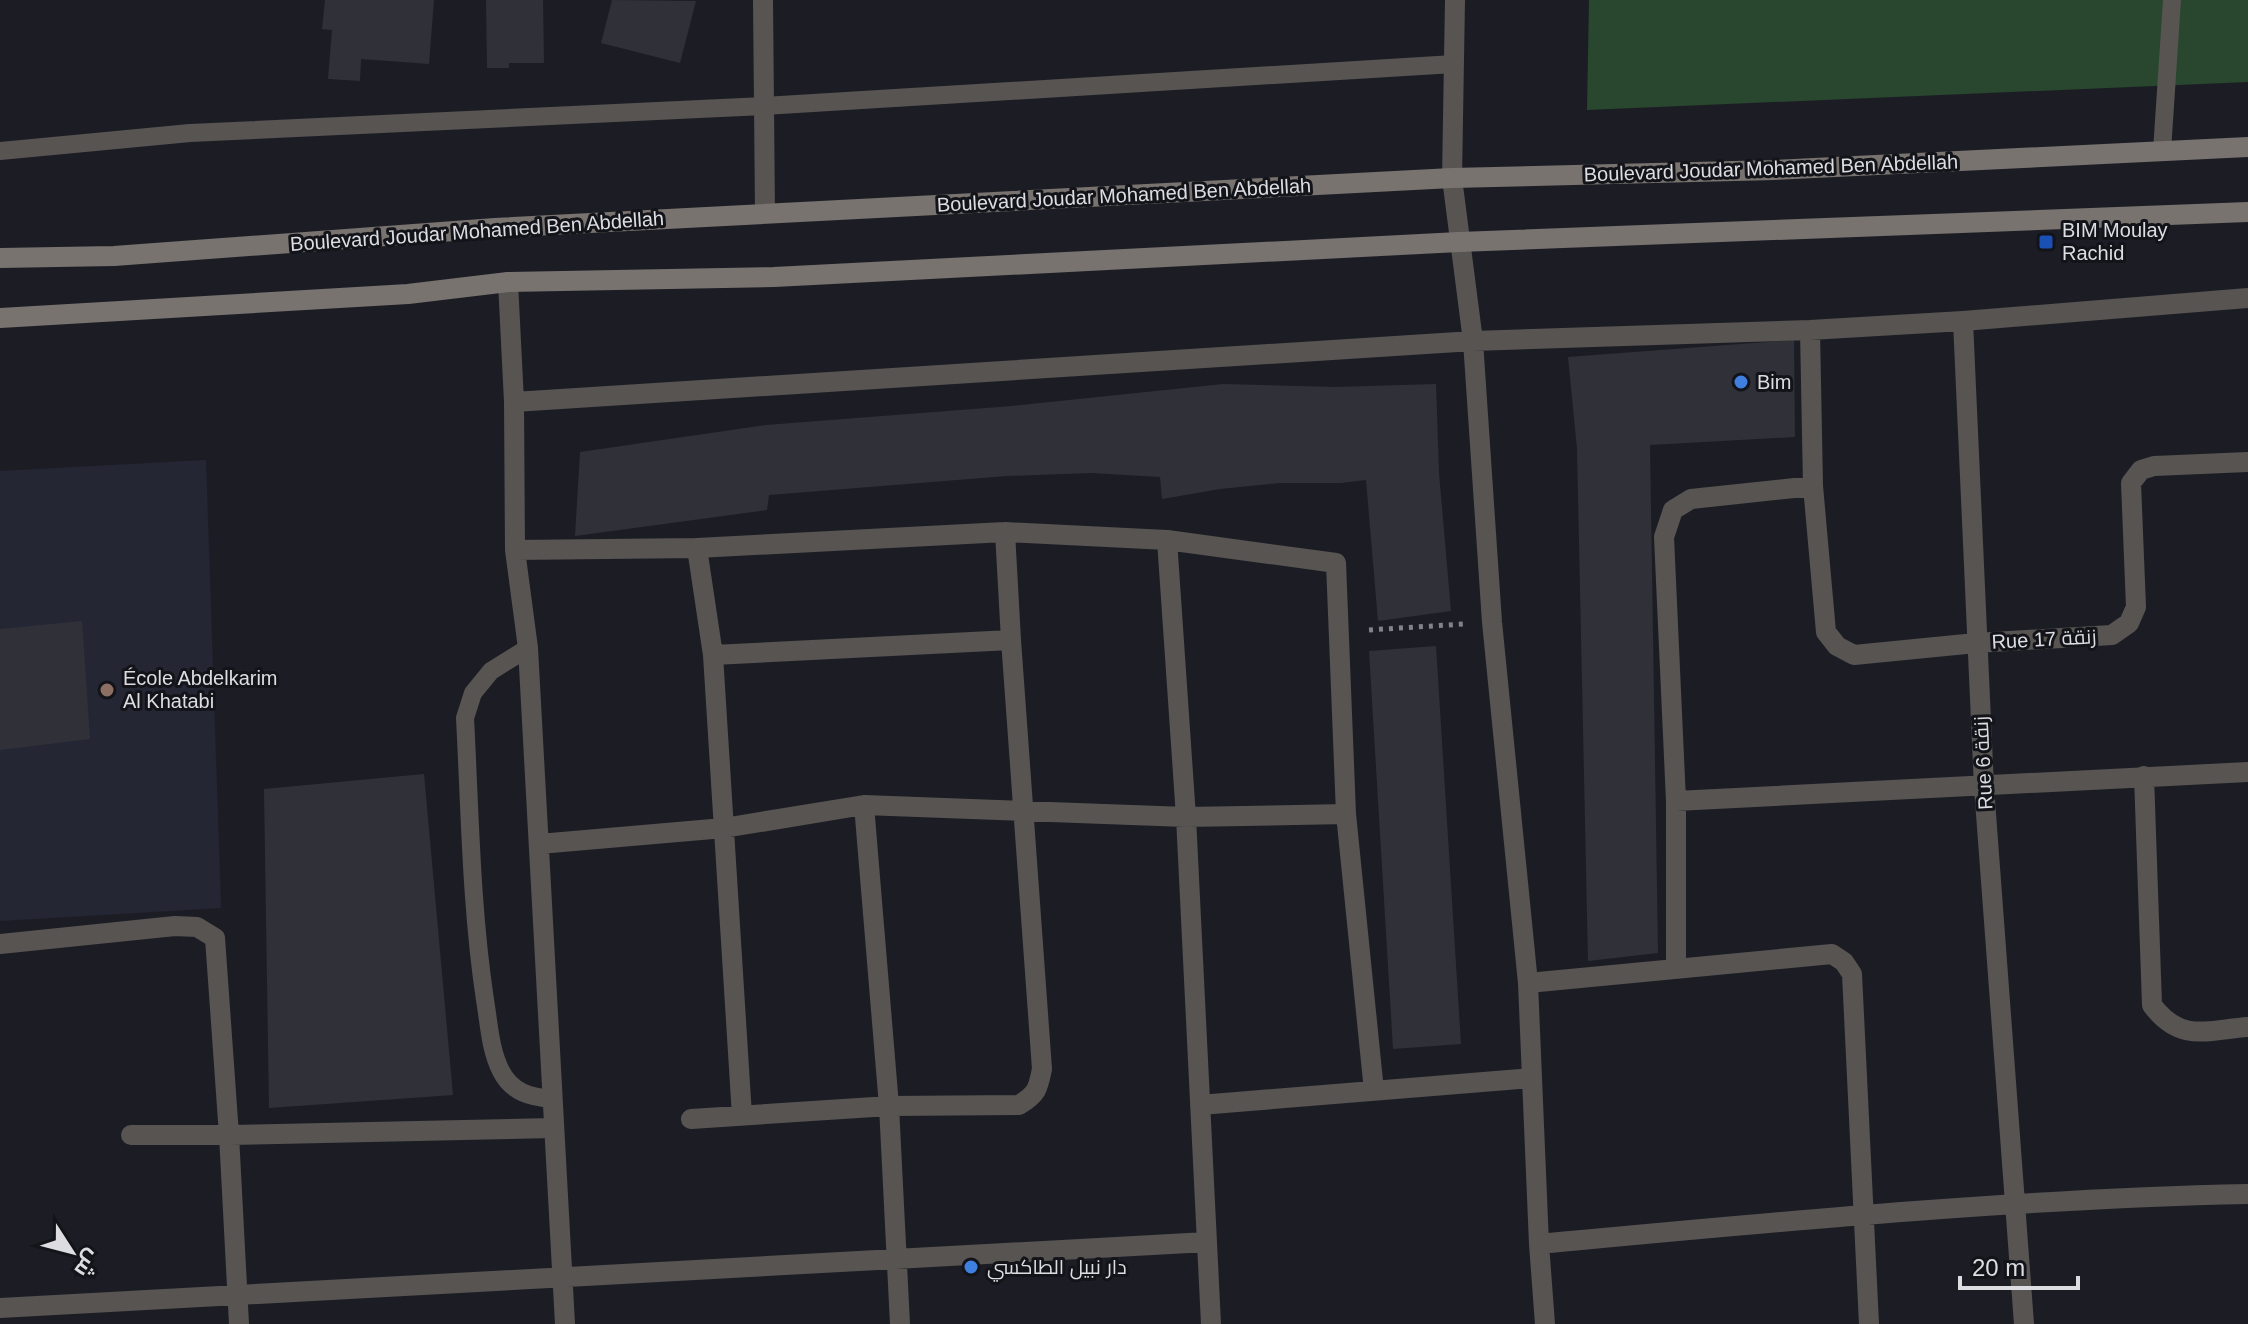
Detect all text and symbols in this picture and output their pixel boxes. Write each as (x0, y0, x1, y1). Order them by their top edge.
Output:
street label: Boulevard Joudar Mohamed Ben Abdellah (1583, 150, 1959, 186)
street label: Boulevard Joudar Mohamed Ben Abdellah (936, 174, 1312, 216)
street label: Boulevard Joudar Mohamed Ben Abdellah (289, 207, 665, 255)
place label: BIM Moulay Rachid (2062, 219, 2168, 264)
marker: BIM Moulay Rachid (2037, 233, 2055, 251)
place label: Bim (1757, 371, 1791, 393)
marker: Bim (1732, 373, 1750, 391)
street label: Rue 17 زنقة (1991, 625, 2097, 654)
place label: École Abdelkarim Al Khatabi (123, 667, 278, 712)
marker: École Abdelkarim Al Khatabi (98, 681, 116, 699)
street label: Rue 6 زنقة (1970, 715, 1997, 810)
north arrow (32, 1212, 112, 1292)
scale bar (1960, 1240, 2078, 1290)
text: ش (69, 1244, 106, 1282)
text: 20 m (1972, 1254, 2025, 1281)
place label: دار نبيل الطاكسي (987, 1256, 1127, 1282)
marker: دار نبيل الطاكسي (962, 1258, 980, 1276)

